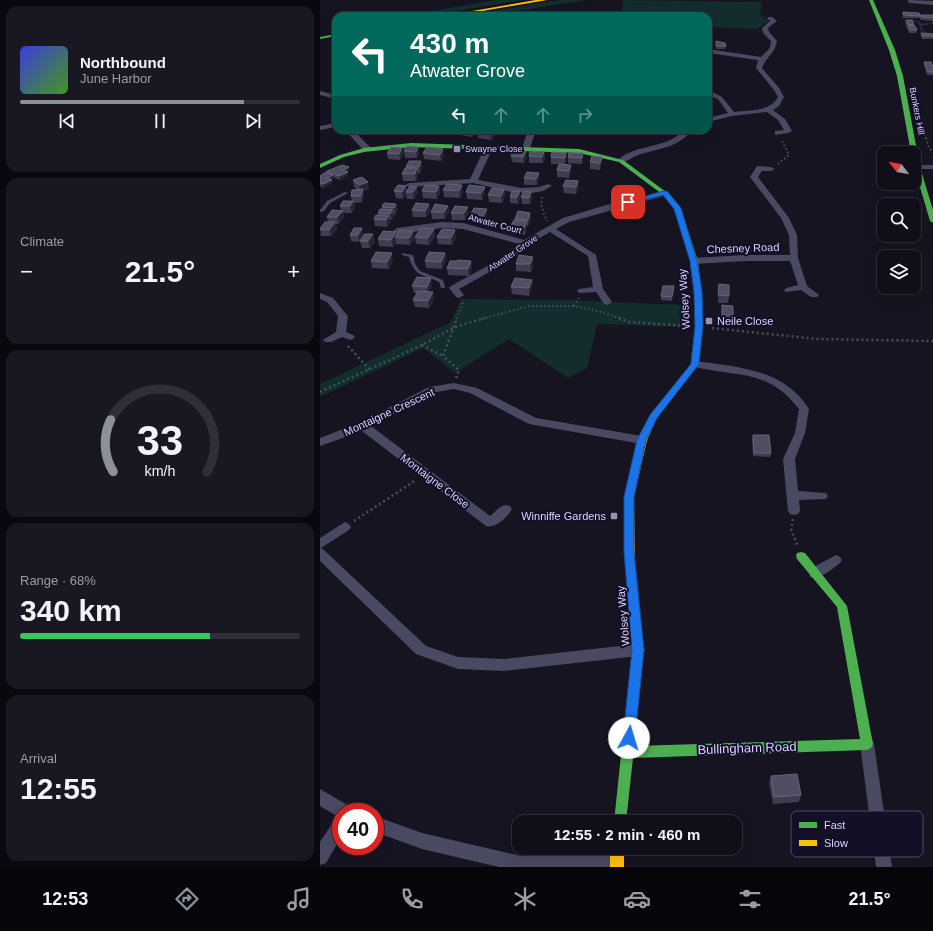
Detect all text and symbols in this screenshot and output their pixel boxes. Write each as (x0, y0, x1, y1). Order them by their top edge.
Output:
icon: left (344, 28, 396, 80)
text: 430 m (410, 28, 489, 59)
text: Northbound (80, 54, 166, 71)
text: Atwater Grove (410, 61, 525, 81)
text: June Harbor (80, 71, 152, 86)
street label: Bunkers Hill (908, 86, 926, 136)
icon: left (448, 104, 470, 126)
icon: ahead (490, 104, 512, 126)
icon: ahead (532, 104, 554, 126)
icon: right (574, 104, 596, 126)
icon: previous (56, 110, 78, 132)
icon: pause (149, 110, 171, 132)
icon: next (242, 110, 264, 132)
marker: Swayne Close (452, 144, 462, 154)
place label: Swayne Close (465, 144, 523, 154)
north arrow (877, 146, 921, 190)
map controls (877, 146, 921, 294)
pin (611, 185, 645, 219)
icon: arrive (617, 191, 639, 213)
button: search (877, 198, 921, 242)
street label: Atwater Court (467, 212, 523, 236)
street label: Atwater Grove (486, 233, 540, 273)
text: Climate (20, 234, 64, 249)
street label: Chesney Road (706, 241, 780, 255)
button: layers (877, 250, 921, 294)
text: 21.5° (125, 255, 195, 288)
text: − (20, 259, 33, 284)
text: + (287, 259, 300, 284)
street label: Wolsey Way (676, 268, 692, 330)
place label: Neile Close (717, 315, 773, 327)
marker: Neile Close (704, 316, 714, 326)
street label: Montaigne Crescent (342, 386, 436, 438)
text: 33 (137, 416, 183, 463)
street label: Montaigne Close (398, 451, 472, 511)
text: km/h (145, 462, 176, 478)
place label: Winniffe Gardens (521, 510, 606, 522)
marker: Winniffe Gardens (609, 511, 619, 521)
text: Range · 68% (20, 573, 96, 588)
street label: Wolsey Way (614, 585, 632, 647)
text: 340 km (20, 594, 122, 627)
position arrow (608, 717, 650, 759)
street label: Bullingham Road (697, 739, 797, 757)
text: Arrival (20, 751, 57, 766)
text: 12:55 (20, 772, 97, 805)
speed limit sign: 40 (332, 803, 384, 855)
legend (791, 811, 923, 857)
text: Fast (824, 819, 845, 831)
text: 12:55 · 2 min · 460 m (554, 826, 700, 843)
text: Slow (824, 837, 848, 849)
icon: directions (173, 885, 201, 913)
icon: music (285, 885, 313, 913)
icon: phone (398, 885, 426, 913)
icon: climate (511, 885, 539, 913)
icon: car (623, 885, 651, 913)
icon: filters (736, 885, 764, 913)
text: 12:53 (42, 889, 88, 909)
text: 21.5° (848, 889, 891, 909)

